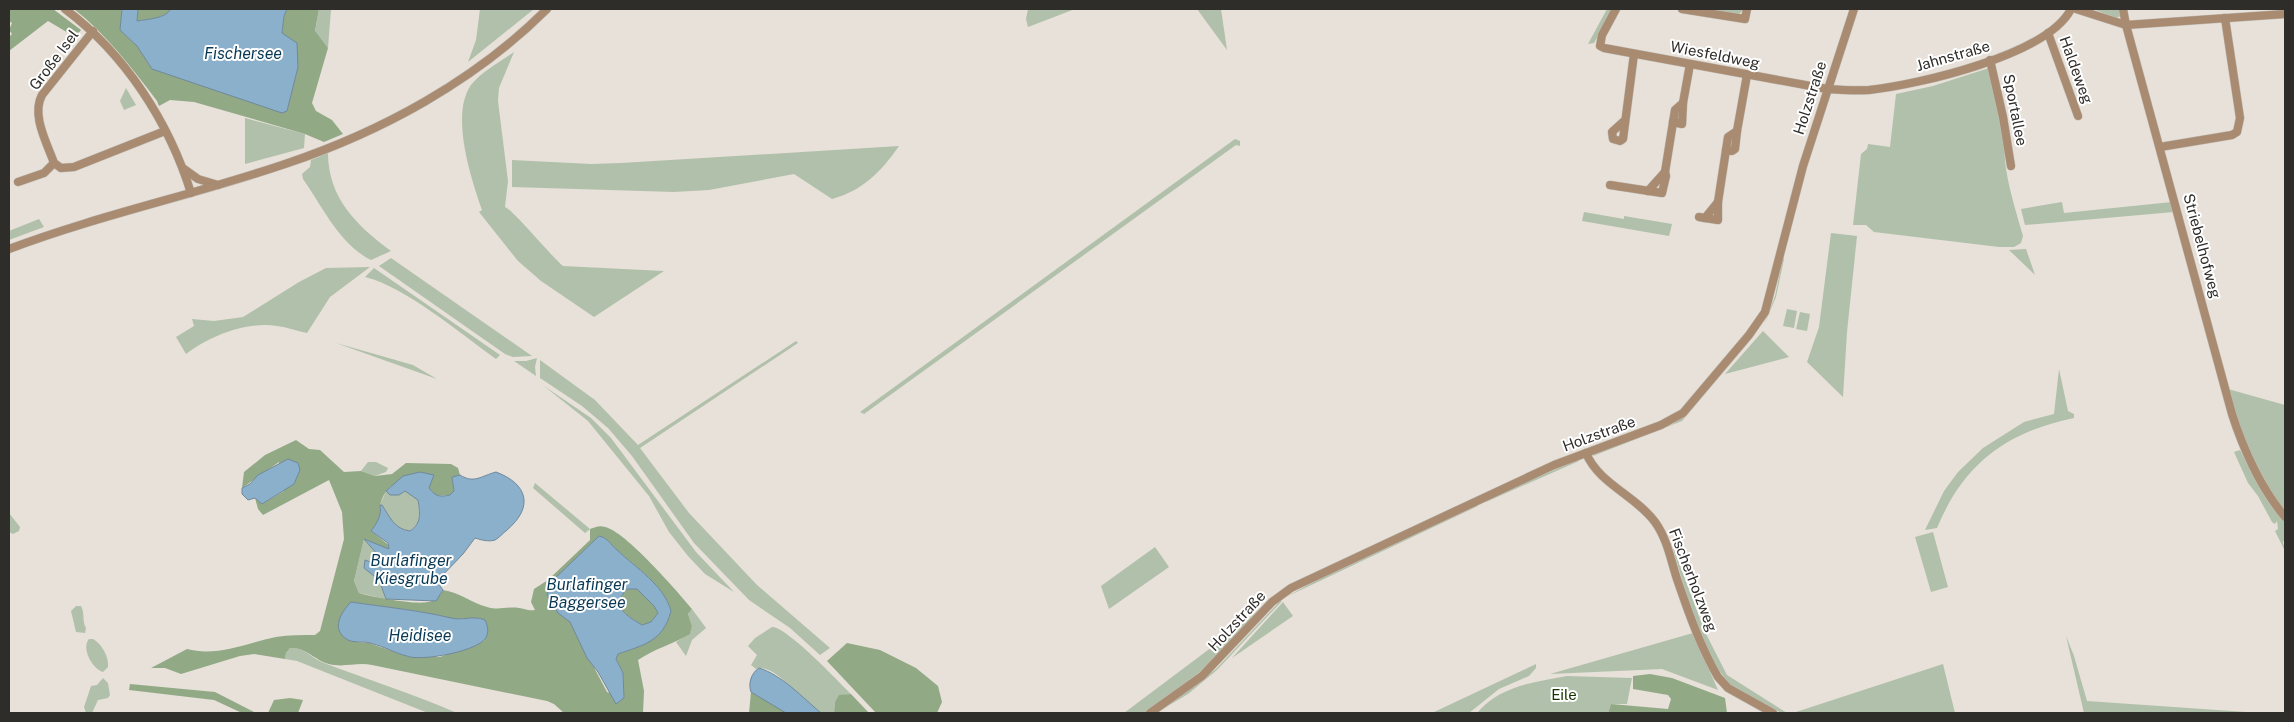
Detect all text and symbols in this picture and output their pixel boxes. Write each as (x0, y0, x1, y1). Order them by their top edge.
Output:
street label: Große Isel (25, 26, 82, 93)
street label: Haldeweg (2056, 34, 2097, 106)
street label: Wiesfeldweg (1669, 37, 1761, 72)
street label: Jahnstraße (1914, 37, 1992, 74)
water label: Fischersee (204, 44, 282, 63)
street label: Holzstraße (1790, 59, 1829, 137)
street label: Sportallee (2000, 73, 2031, 147)
street label: Striebelhofweg (2180, 192, 2225, 300)
street label: Holzstraße (1560, 413, 1638, 455)
street label: Fischerholzweg (1666, 526, 1721, 634)
water label: Burlafinger Kiesgrube (370, 551, 453, 588)
water label: Burlafinger Baggersee (546, 575, 629, 612)
street label: Holzstraße (1204, 587, 1269, 654)
water label: Heidisee (389, 626, 452, 645)
park label: Eile (1551, 686, 1577, 703)

